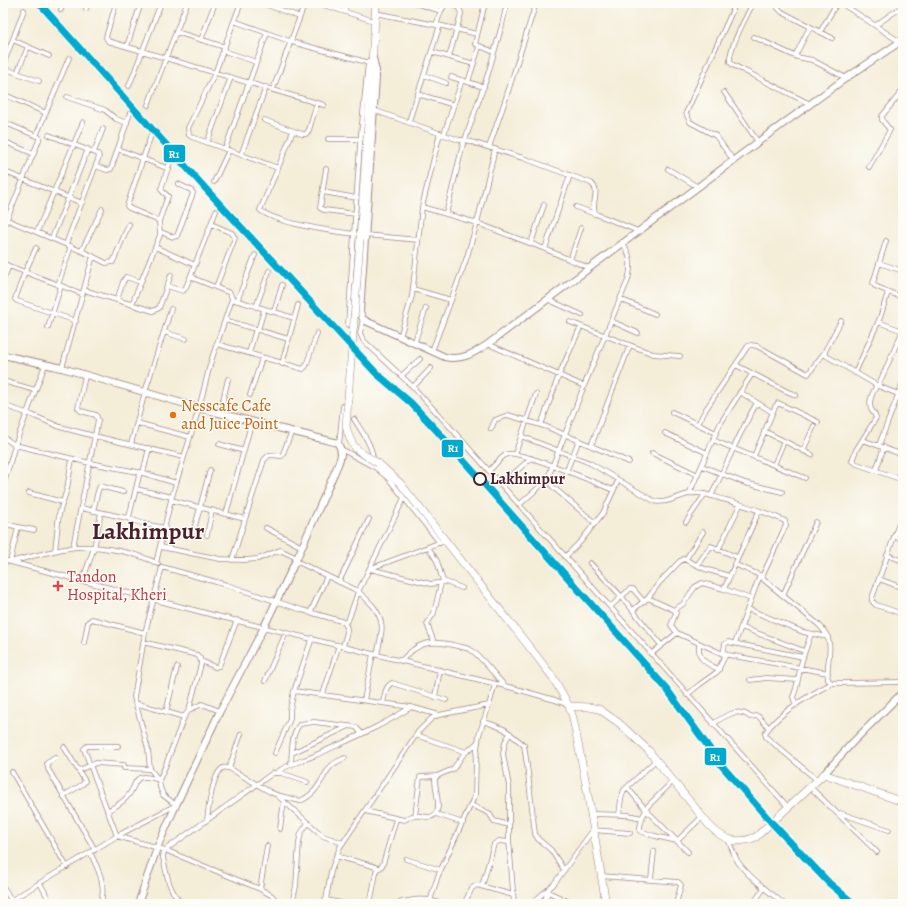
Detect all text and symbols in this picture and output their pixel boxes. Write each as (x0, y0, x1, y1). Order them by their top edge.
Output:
line badge: R1 (163, 144, 186, 163)
text: R1 (169, 147, 180, 162)
place label: Nesscafe Cafe and Juice Point (181, 395, 278, 435)
marker: Nesscafe Cafe and Juice Point (168, 410, 178, 420)
line badge: R1 (441, 439, 464, 458)
text: R1 (448, 441, 459, 456)
place label: Lakhimpur (490, 468, 566, 490)
marker: Lakhimpur (473, 472, 487, 486)
district label: Lakhimpur (92, 515, 204, 547)
place label: Tandon Hospital, Kheri (67, 566, 167, 606)
marker: Tandon Hospital, Kheri (52, 580, 64, 592)
line badge: R1 (704, 747, 727, 766)
text: R1 (710, 750, 721, 765)

